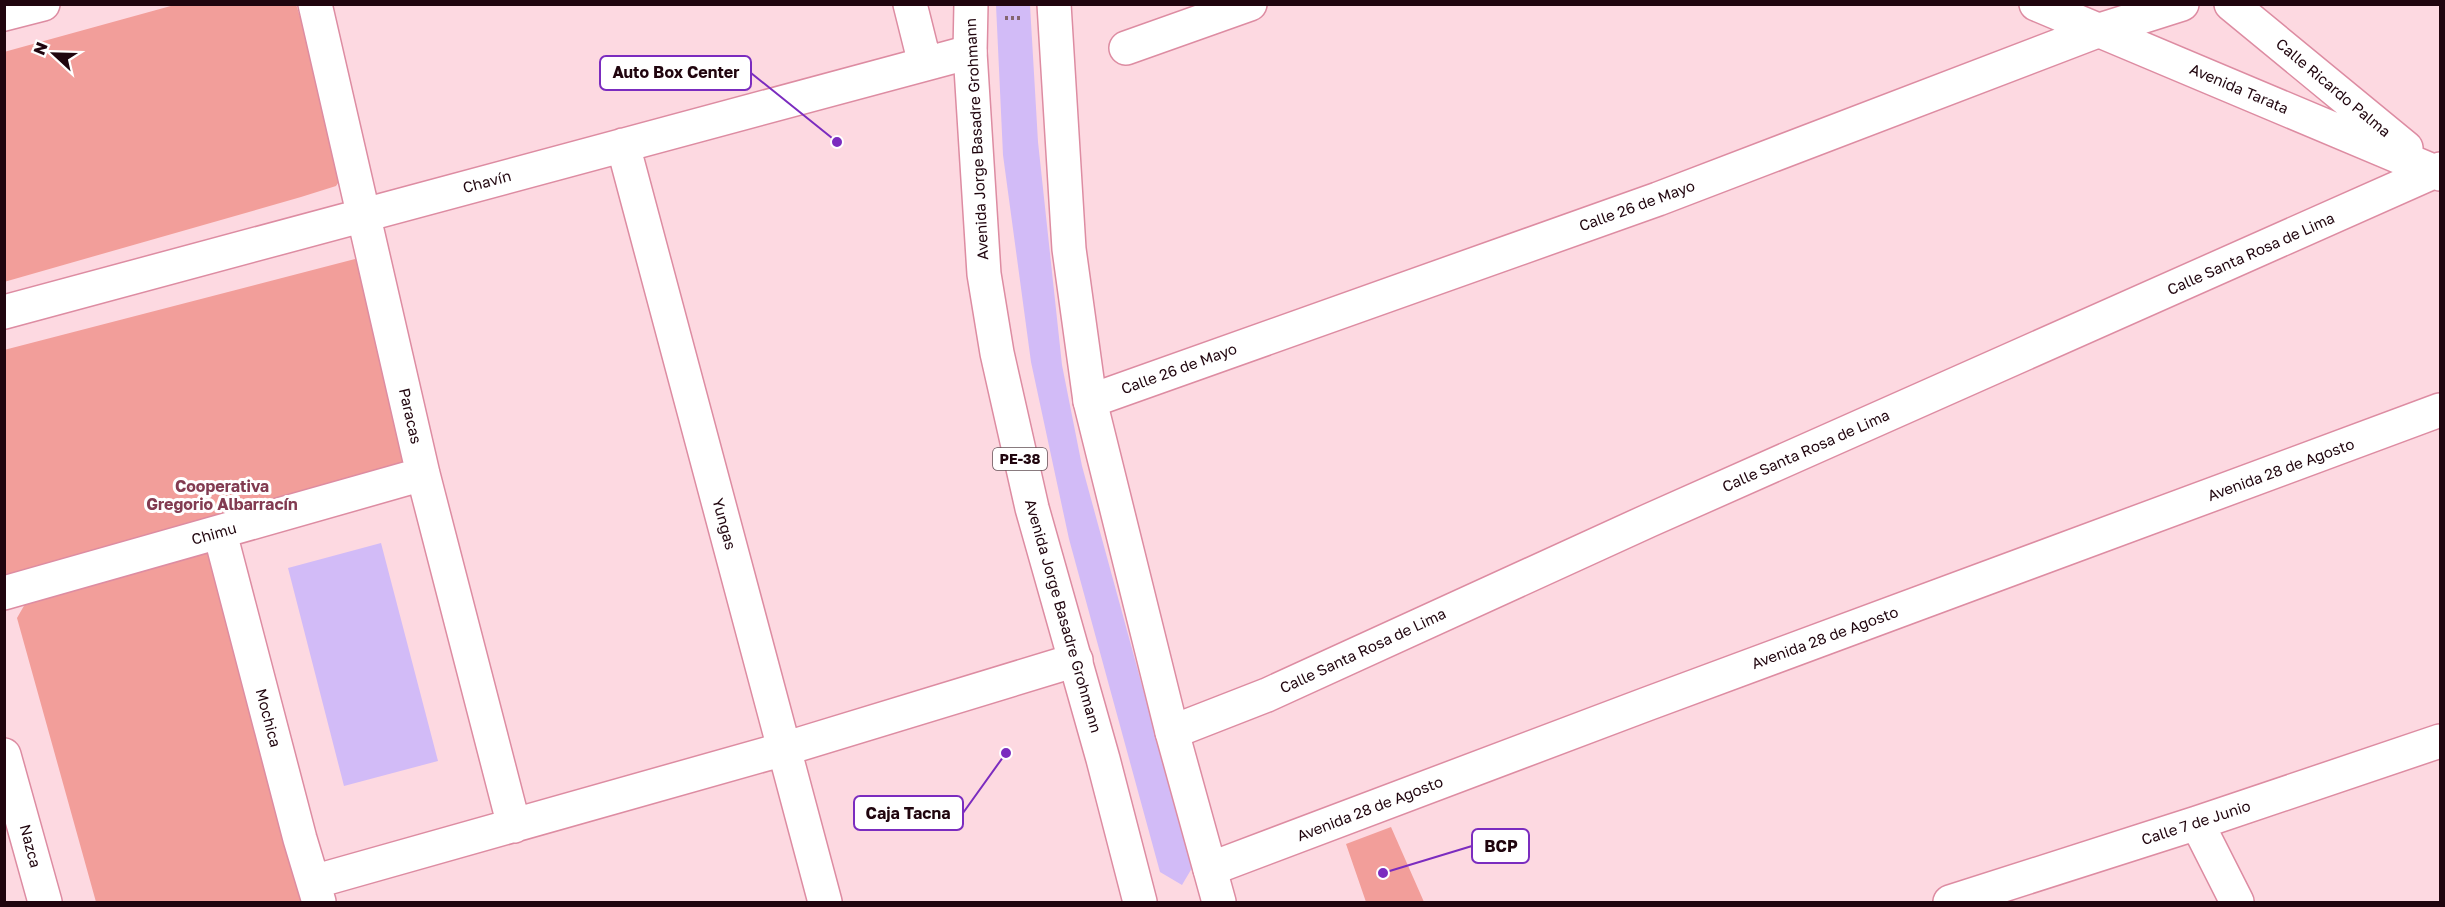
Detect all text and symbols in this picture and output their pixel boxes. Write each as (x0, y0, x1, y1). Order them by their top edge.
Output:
street label: Avenida Jorge Basadre Grohmann (961, 18, 991, 261)
north arrow (24, 24, 84, 84)
street label: Calle Ricardo Palma (2273, 34, 2395, 140)
text: N (29, 39, 52, 58)
callout: Auto Box Center (600, 56, 751, 90)
street label: Avenida Tarata (2187, 59, 2291, 117)
text: Auto Box Center (612, 62, 740, 82)
street label: Chavín (461, 166, 513, 196)
street label: Calle 26 de Mayo (1576, 176, 1697, 234)
street label: Calle Santa Rosa de Lima (2164, 208, 2337, 298)
street label: Calle 26 de Mayo (1118, 339, 1239, 397)
street label: Paracas (396, 386, 426, 446)
street label: Calle Santa Rosa de Lima (1719, 405, 1892, 495)
street label: Avenida 28 de Agosto (2205, 434, 2357, 504)
road number: PE-38 (993, 448, 1047, 470)
district label: Cooperativa Gregorio Albarracín (146, 476, 298, 514)
street label: Yungas (709, 496, 740, 552)
street label: Avenida Jorge Basadre Grohmann (1022, 497, 1106, 735)
street label: Chimu (189, 518, 238, 548)
street label: Avenida 28 de Agosto (1749, 602, 1901, 672)
street label: Calle Santa Rosa de Lima (1277, 604, 1448, 697)
street label: Mochica (253, 686, 285, 749)
street label: Avenida 28 de Agosto (1294, 772, 1445, 844)
callout: Caja Tacna (854, 796, 963, 830)
street label: Calle 7 de Junio (2139, 796, 2252, 848)
text: Caja Tacna (866, 803, 950, 823)
street label: Nazca (17, 822, 45, 869)
callout: BCP (1472, 829, 1529, 863)
text: BCP (1484, 836, 1518, 856)

